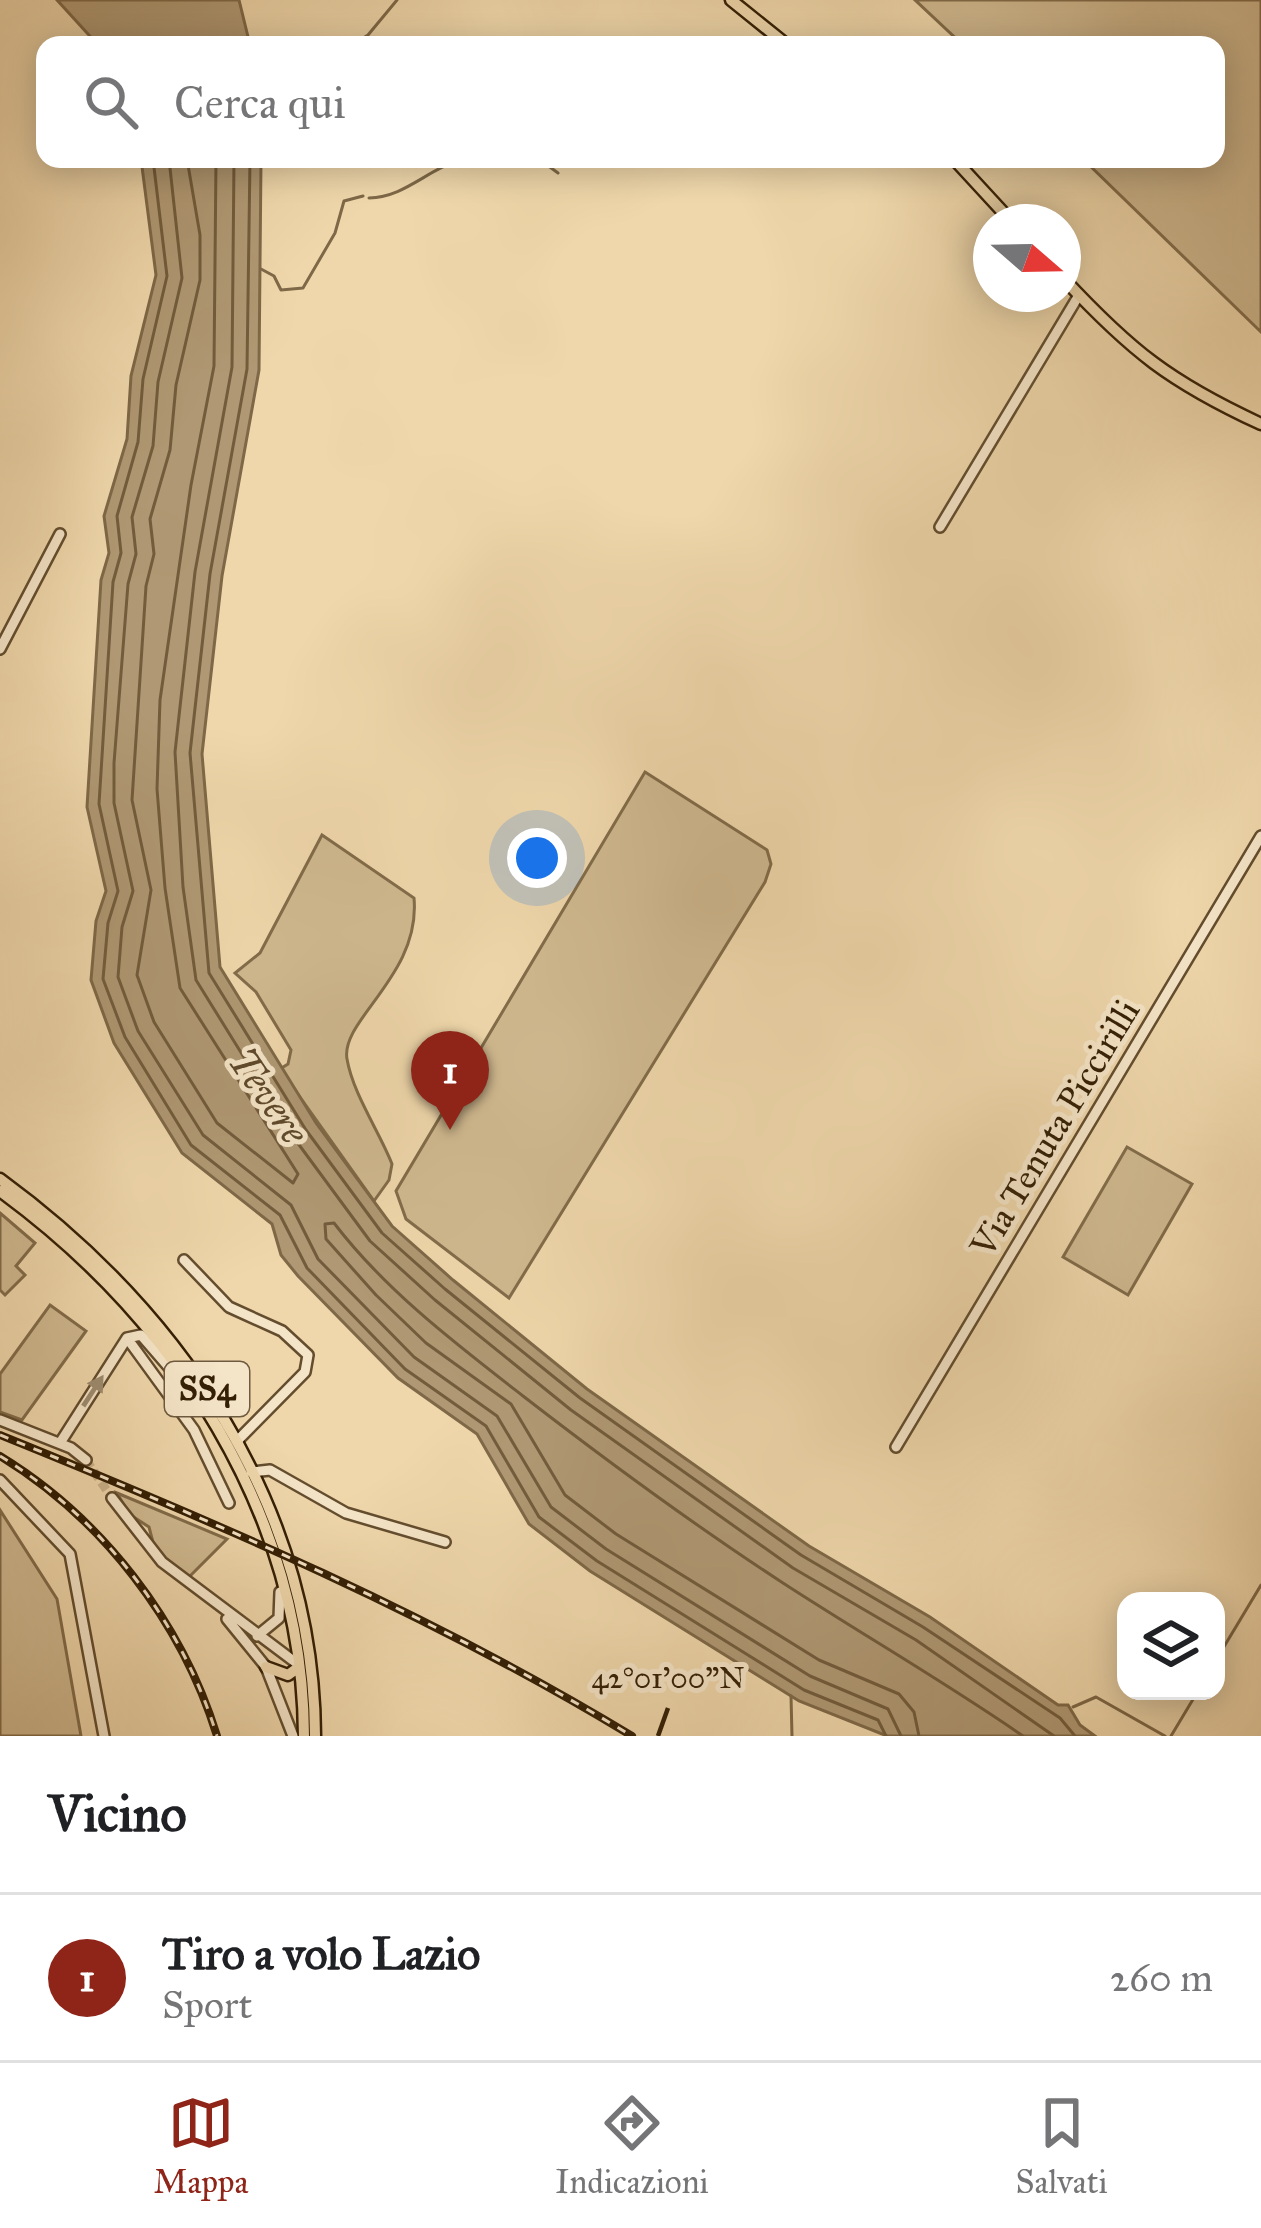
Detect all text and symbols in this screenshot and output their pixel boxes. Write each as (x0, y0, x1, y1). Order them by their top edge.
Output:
search box (36, 36, 1225, 168)
icon: search (78, 69, 144, 135)
text: Cerca qui (174, 75, 346, 130)
north arrow (973, 204, 1081, 312)
your location (507, 828, 567, 888)
street label: Via Tenuta Piccirilli (960, 991, 1149, 1265)
pin: 1 (411, 1031, 489, 1130)
water label: Tevere (218, 1039, 319, 1155)
road number: SS4 (165, 1362, 249, 1416)
one-way arrow (82, 1374, 104, 1407)
map controls (1117, 1592, 1225, 1700)
button: layers (1117, 1592, 1225, 1700)
text: 42°01'00"N (591, 1660, 745, 1696)
text: Vicino (48, 1783, 186, 1845)
text: Tiro a volo Lazio (162, 1926, 480, 1981)
text: 1 (79, 1954, 95, 2002)
text: 260 m (1110, 1954, 1213, 2002)
text: Sport (162, 1981, 252, 2029)
tab: Mappa (153, 2090, 248, 2202)
tab: Indicazioni (555, 2090, 709, 2202)
tab: Salvati (1016, 2090, 1108, 2202)

